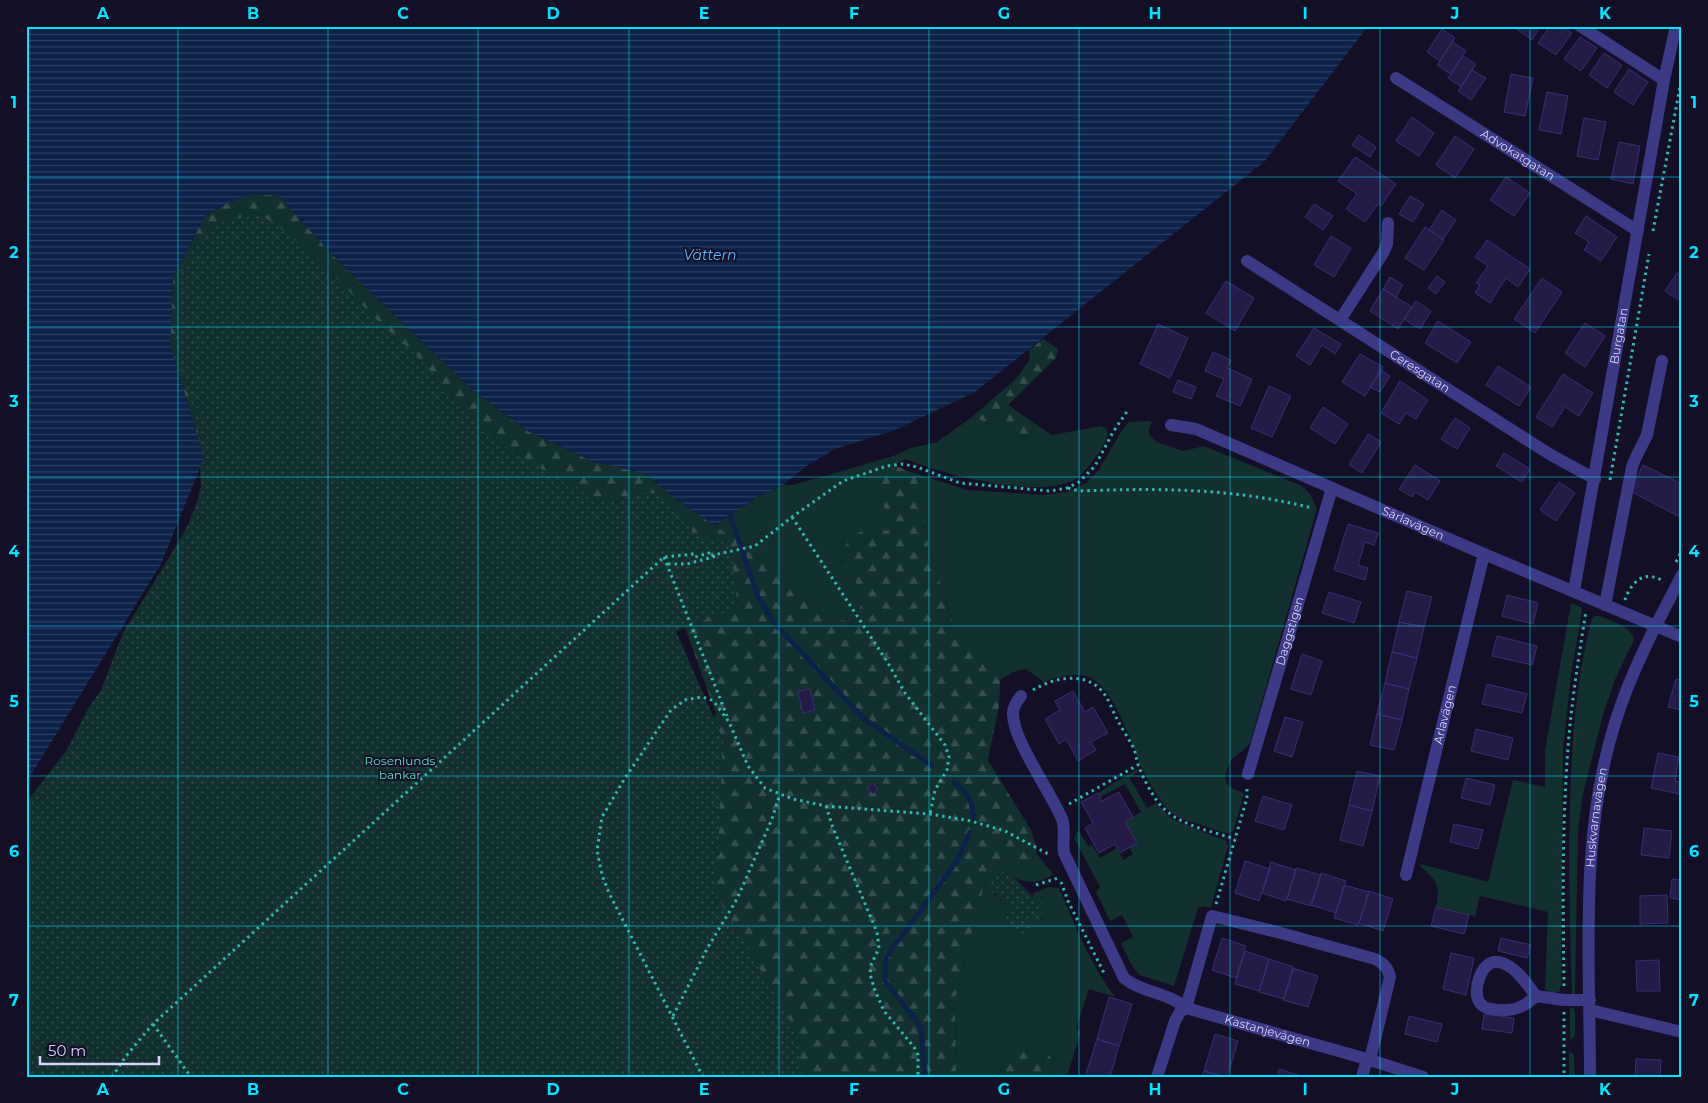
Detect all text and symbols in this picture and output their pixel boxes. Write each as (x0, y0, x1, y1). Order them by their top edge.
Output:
text: A (96, 4, 110, 23)
text: B (247, 4, 259, 23)
text: C (397, 4, 409, 23)
text: D (546, 4, 560, 23)
text: E (699, 4, 709, 23)
text: F (849, 4, 859, 23)
text: G (998, 4, 1010, 23)
text: H (1149, 4, 1161, 23)
text: I (1302, 4, 1308, 23)
text: J (1450, 4, 1459, 23)
text: K (1599, 4, 1612, 23)
text: 1 (11, 93, 17, 112)
text: 1 (1691, 93, 1697, 112)
street label: Advokatgatan (1478, 126, 1558, 183)
text: 2 (9, 243, 19, 262)
text: 2 (1689, 243, 1699, 262)
water label: Vättern (684, 246, 736, 264)
street label: Burgatan (1606, 306, 1631, 365)
street label: Ceresgatan (1387, 346, 1453, 396)
text: 3 (8, 392, 19, 411)
text: 3 (1688, 392, 1699, 411)
street label: Särlavägen (1380, 503, 1447, 543)
text: 4 (8, 542, 20, 561)
text: 4 (1688, 542, 1700, 561)
street label: Daggstigen (1272, 595, 1307, 667)
street label: Arlavägen (1430, 683, 1459, 746)
text: 5 (9, 692, 19, 711)
text: 5 (1689, 692, 1699, 711)
park label: Rosenlunds bankar (365, 753, 436, 782)
street label: Huskvarnavägen (1582, 766, 1610, 868)
text: 6 (9, 842, 19, 861)
text: 6 (1689, 842, 1699, 861)
text: 7 (9, 991, 19, 1010)
text: 7 (1689, 991, 1699, 1010)
street label: Kastanjevägen (1223, 1011, 1312, 1050)
scale bar (40, 1033, 159, 1065)
text: 50 m (48, 1041, 86, 1060)
text: A (96, 1080, 110, 1099)
text: B (247, 1080, 259, 1099)
text: C (397, 1080, 409, 1099)
text: D (546, 1080, 560, 1099)
text: E (699, 1080, 709, 1099)
text: F (849, 1080, 859, 1099)
text: G (998, 1080, 1010, 1099)
text: H (1149, 1080, 1161, 1099)
text: I (1302, 1080, 1308, 1099)
text: J (1450, 1080, 1459, 1099)
text: K (1599, 1080, 1612, 1099)

